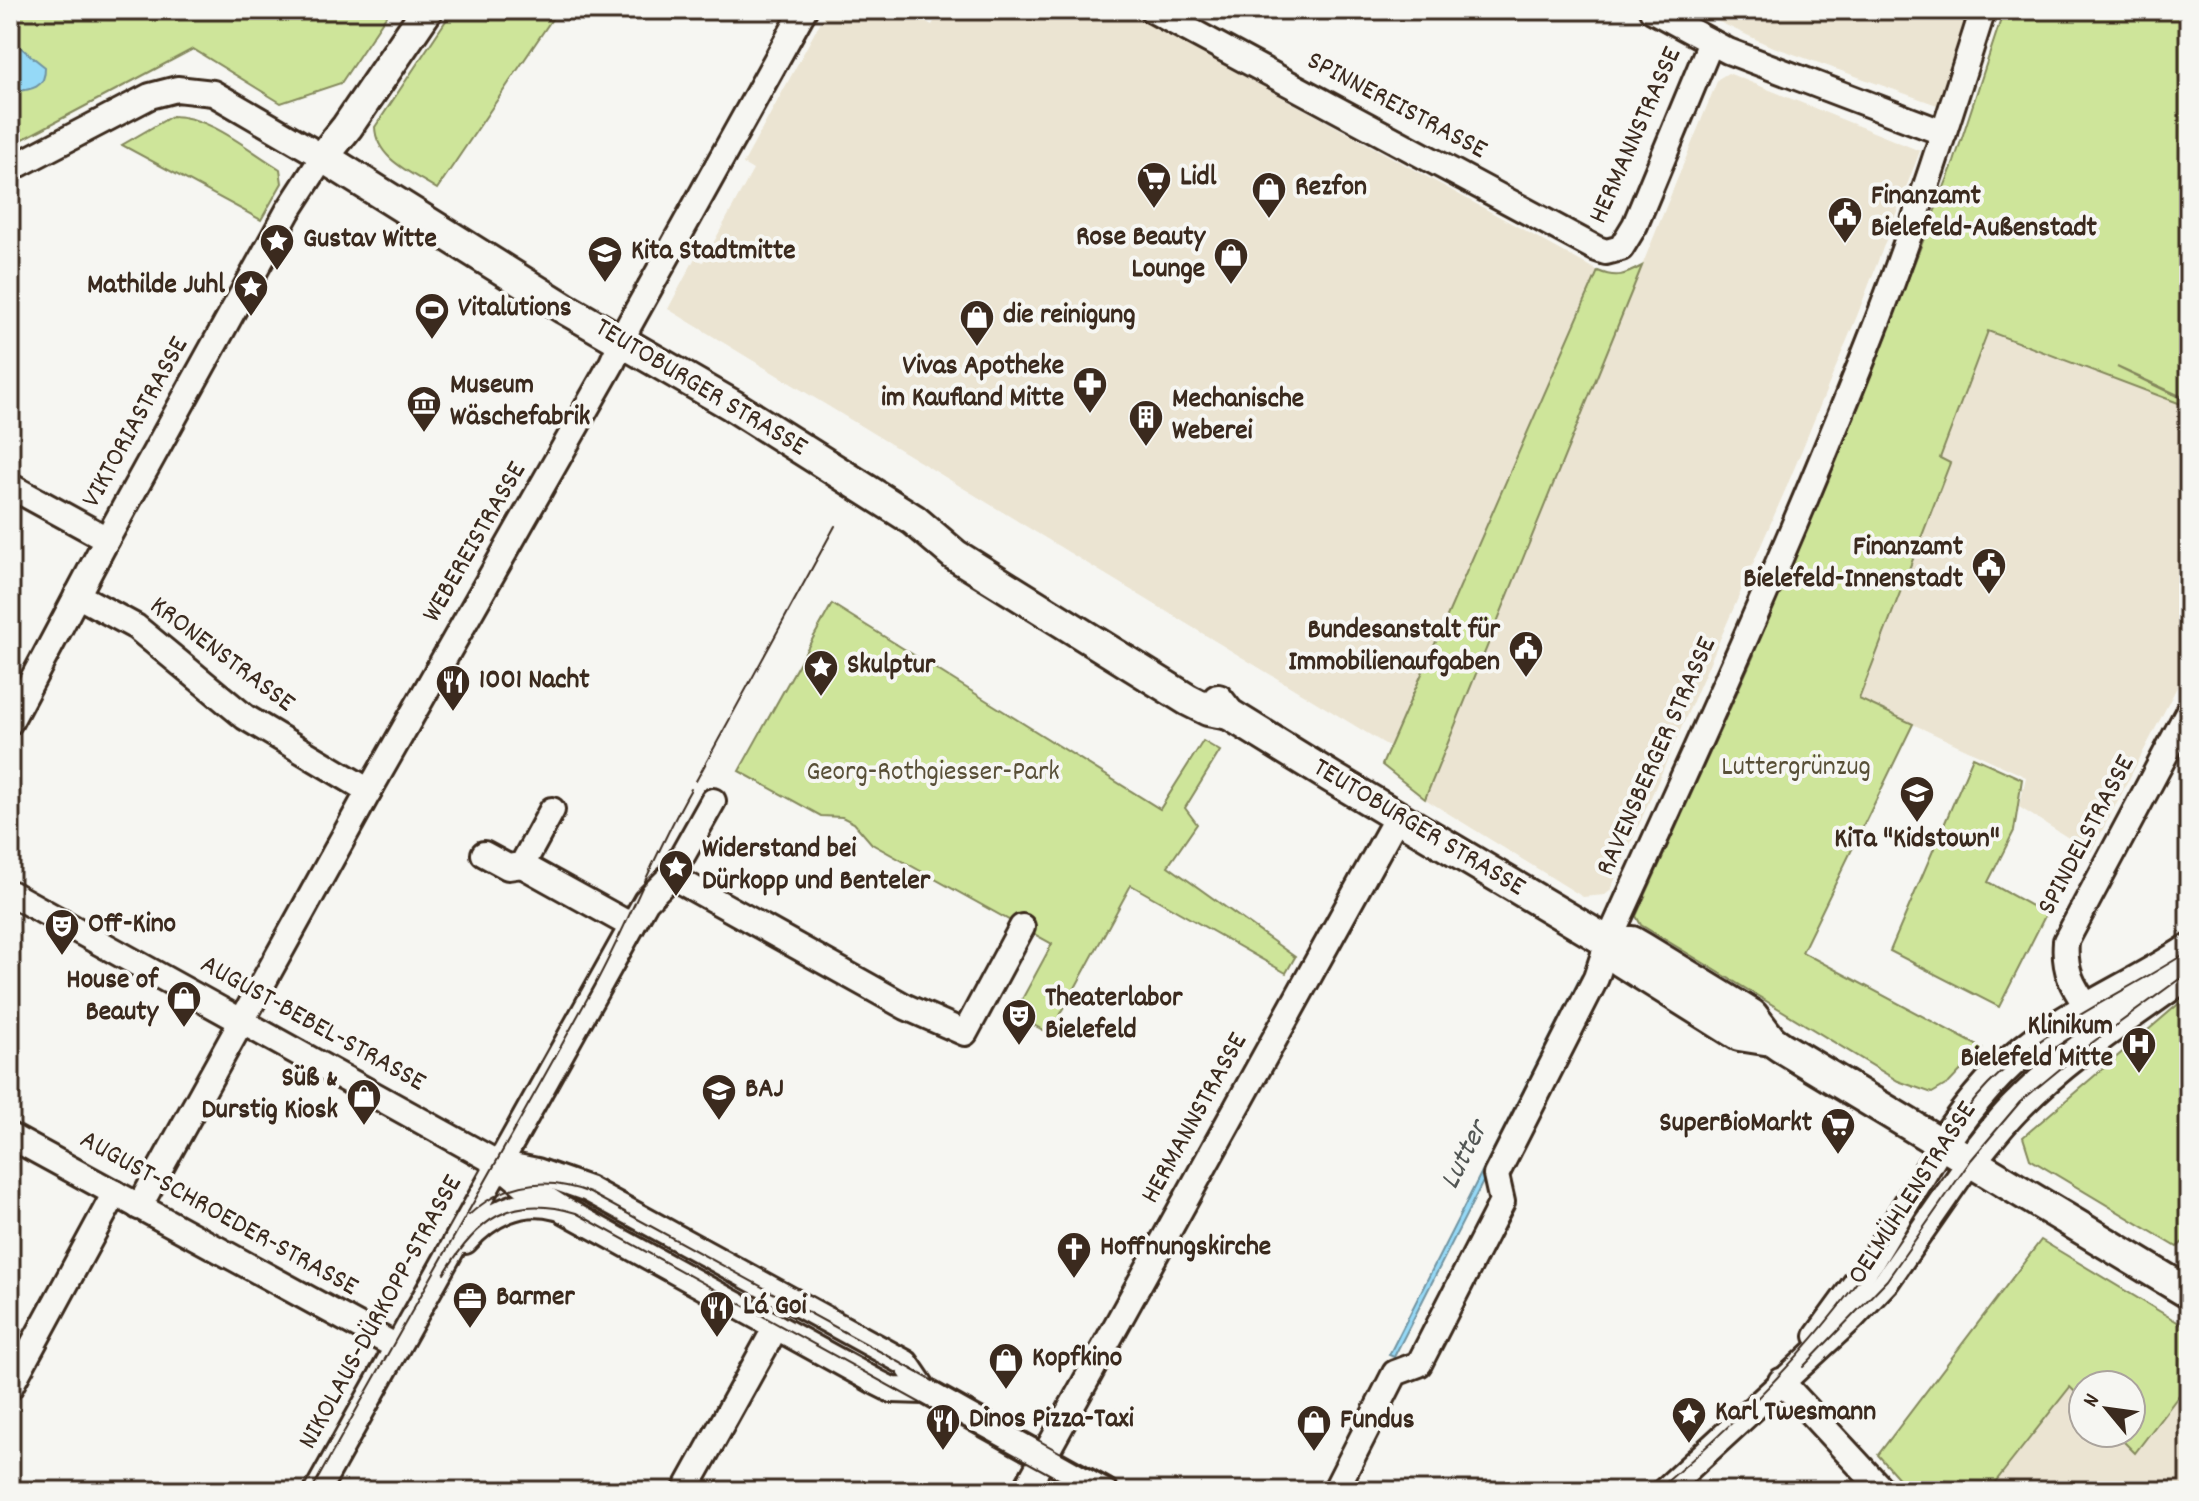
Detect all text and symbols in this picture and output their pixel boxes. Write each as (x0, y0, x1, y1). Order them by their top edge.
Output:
street label: HERMANNSTRASSE (1580, 41, 1694, 231)
street label: SPINNEREISTRASSE (1299, 43, 1494, 172)
place label: Lidl (1180, 159, 1217, 199)
supermarket icon: Lidl (1135, 160, 1173, 210)
place label: Rezfon (1295, 169, 1367, 209)
shop icon: Rezfon (1250, 170, 1288, 220)
place label: Finanzamt Bielefeld-Außenstadt (1871, 178, 2098, 250)
public building icon: Finanzamt Bielefeld-Außenstadt (1826, 195, 1864, 245)
place label: Rose Beauty Lounge (1076, 219, 1207, 291)
place label: Gustav Witte (303, 221, 437, 261)
place icon: Gustav Witte (258, 222, 296, 272)
place label: Kita Stadtmitte (631, 233, 796, 273)
school or university icon: Kita Stadtmitte (586, 234, 624, 284)
shop icon: Rose Beauty Lounge (1212, 236, 1250, 286)
place label: Mathilde Juhl (87, 267, 225, 307)
place icon: Mathilde Juhl (232, 268, 270, 318)
place label: Vitalutions (458, 290, 572, 330)
sports icon: Vitalutions (413, 291, 451, 341)
place label: die reinigung (1003, 297, 1135, 337)
shop icon: die reinigung (958, 298, 996, 348)
street label: TEUTOBURGER STRASSE (586, 310, 814, 469)
street label: VIKTORIASTRASSE (73, 330, 201, 516)
place label: Vivas Apotheke im Kaufland Mitte (881, 348, 1064, 420)
pharmacy icon: Vivas Apotheke im Kaufland Mitte (1071, 365, 1109, 415)
place label: Museum Wäschefabrik (450, 367, 590, 439)
place label: Mechanische Weberei (1172, 381, 1304, 453)
museum icon: Museum Wäschefabrik (405, 384, 443, 434)
building icon: Mechanische Weberei (1127, 398, 1165, 448)
street label: WEBEREISTRASSE (414, 455, 538, 631)
place label: Finanzamt Bielefeld-Innenstadt (1743, 529, 1964, 601)
public building icon: Finanzamt Bielefeld-Innenstadt (1970, 546, 2008, 596)
street label: KRONENSTRASSE (140, 588, 302, 724)
place label: Bundesanstalt für Immobilienaufgaben (1288, 612, 1501, 684)
public building icon: Bundesanstalt für Immobilienaufgaben (1507, 629, 1545, 679)
street label: RAVENSBERGER STRASSE (1587, 631, 1729, 883)
place label: Skulptur (847, 647, 936, 687)
place icon: Skulptur (802, 648, 840, 698)
place label: 1001 Nacht (479, 662, 590, 702)
restaurant icon: 1001 Nacht (434, 663, 472, 713)
park label: Luttergrünzug (1721, 749, 1871, 789)
street label: SPINDELSTRASSE (2029, 749, 2147, 923)
street label: TEUTOBURGER STRASSE (1304, 750, 1532, 909)
park label: Georg-Rothgiesser-Park (806, 754, 1060, 794)
school or university icon: KiTa "Kidstown" (1898, 774, 1936, 824)
place label: KiTa "Kidstown" (1834, 821, 2000, 861)
place label: Widerstand bei Dürkopp und Benteler (702, 831, 931, 903)
place icon: Widerstand bei Dürkopp und Benteler (657, 848, 695, 898)
place label: Off-Kino (88, 906, 176, 946)
theatre icon: Off-Kino (43, 907, 81, 957)
street label: AUGUST-BEBEL-STRASSE (192, 946, 432, 1104)
place label: House of Beauty (66, 962, 160, 1034)
shop icon: House of Beauty (165, 979, 203, 1029)
place label: Theaterlabor Bielefeld (1045, 980, 1183, 1052)
theatre icon: Theaterlabor Bielefeld (1000, 997, 1038, 1047)
place label: Klinikum Bielefeld Mitte (1960, 1008, 2113, 1080)
hospital icon: Klinikum Bielefeld Mitte (2120, 1025, 2158, 1075)
street label: HERMANNSTRASSE (1132, 1026, 1260, 1212)
place label: Süß & Durstig Kiosk (201, 1060, 338, 1132)
place label: BAJ (745, 1071, 784, 1111)
school or university icon: BAJ (700, 1072, 738, 1122)
shop icon: Süß & Durstig Kiosk (345, 1077, 383, 1127)
street label: OELMÜHLENSTRASSE (1840, 1094, 1989, 1294)
place label: SuperBioMarkt (1659, 1105, 1813, 1145)
supermarket icon: SuperBioMarkt (1819, 1106, 1857, 1156)
water label: Lutter (1431, 1112, 1503, 1198)
street label: AUGUST-SCHROEDER-STRASSE (72, 1122, 365, 1308)
street label: NIKOLAUS-DÜRKOPP-STRASSE (290, 1168, 474, 1458)
place label: Hoffnungskirche (1100, 1229, 1271, 1269)
church icon: Hoffnungskirche (1055, 1230, 1093, 1280)
place label: Barmer (496, 1279, 575, 1319)
office icon: Barmer (451, 1280, 489, 1330)
place label: Lá Goi (743, 1288, 807, 1328)
restaurant icon: Lá Goi (698, 1289, 736, 1339)
place label: Kopfkino (1032, 1340, 1122, 1380)
shop icon: Kopfkino (987, 1341, 1025, 1391)
north arrow (2067, 1369, 2147, 1449)
text: N (2076, 1389, 2109, 1413)
place label: Karl Twesmann (1715, 1394, 1876, 1434)
place icon: Karl Twesmann (1670, 1395, 1708, 1445)
place label: Dinos Pizza-Taxi (969, 1401, 1134, 1441)
restaurant icon: Dinos Pizza-Taxi (924, 1402, 962, 1452)
place label: Fundus (1340, 1402, 1415, 1442)
shop icon: Fundus (1295, 1403, 1333, 1453)

